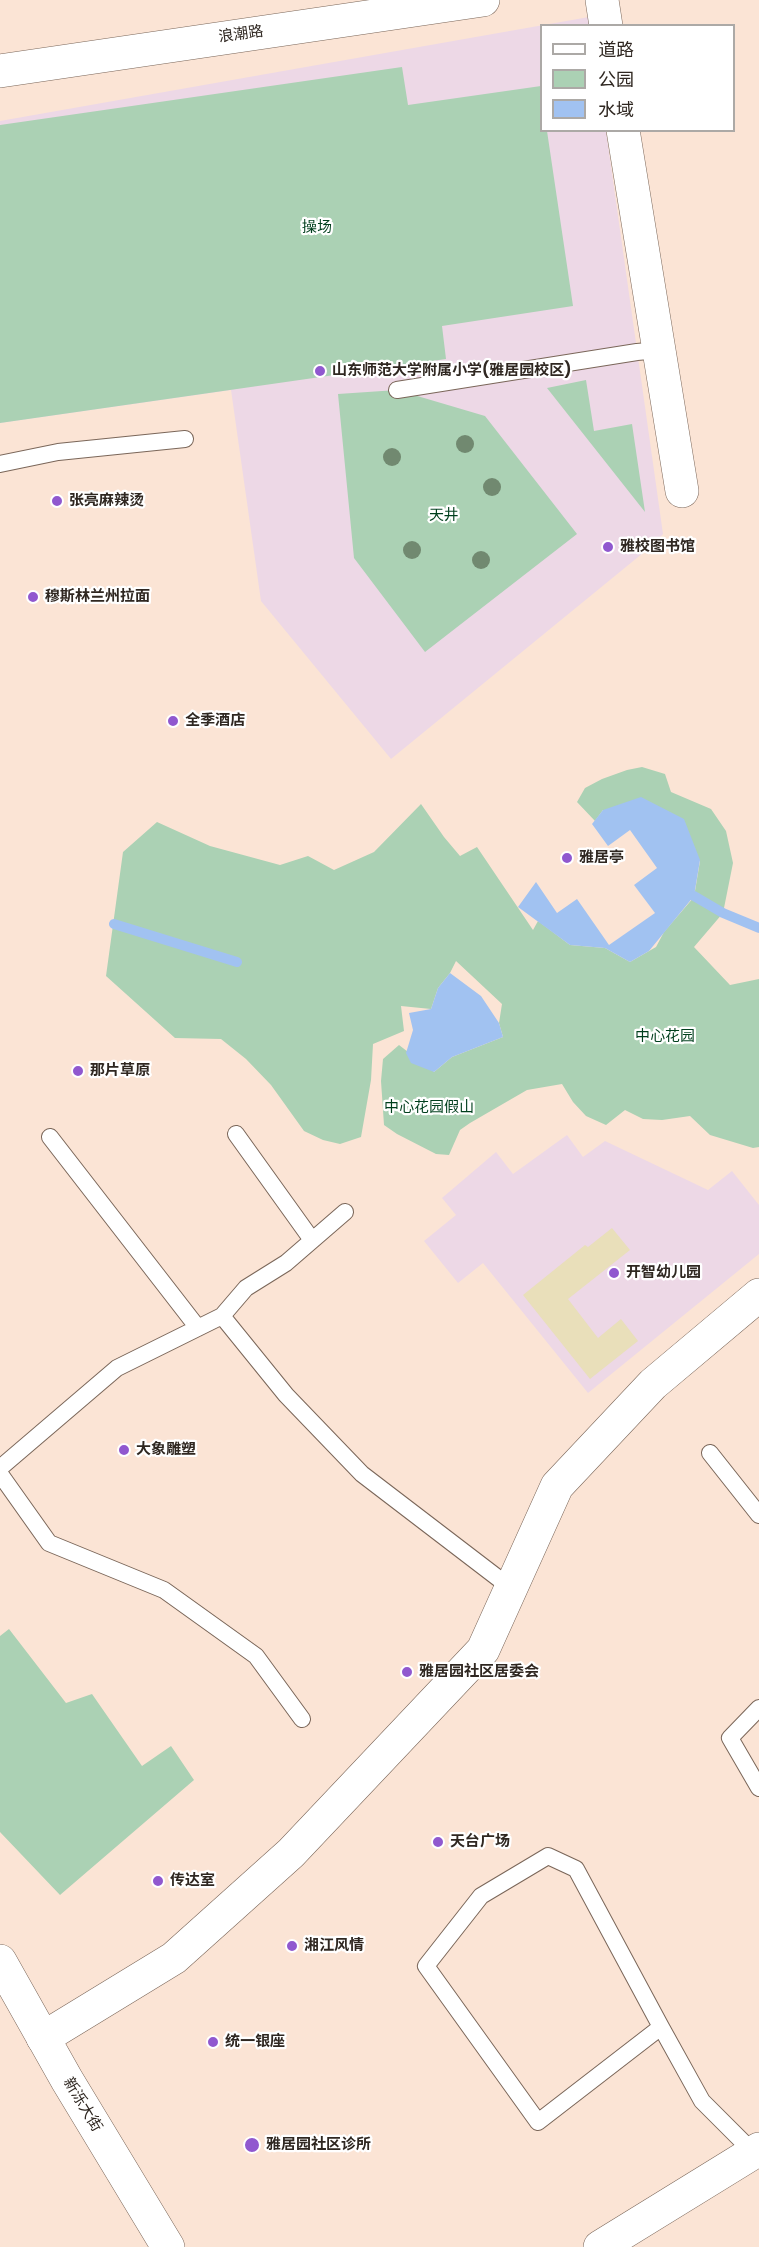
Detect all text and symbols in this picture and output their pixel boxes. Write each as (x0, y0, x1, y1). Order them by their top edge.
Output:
street label: 浪潮路 (217, 23, 265, 47)
legend (540, 24, 735, 132)
text: 道路 (598, 37, 634, 62)
text: 公园 (598, 67, 634, 92)
text: 水域 (598, 97, 634, 122)
park label: 操场 (302, 219, 332, 237)
place label: 山东师范大学附属小学(雅居园校区) (332, 362, 571, 380)
marker: 山东师范大学附属小学(雅居园校区) (313, 364, 327, 378)
place label: 张亮麻辣烫 (69, 492, 144, 510)
marker: 张亮麻辣烫 (50, 494, 64, 508)
park label: 天井 (429, 507, 459, 525)
place label: 雅校图书馆 (620, 538, 695, 556)
marker: 雅校图书馆 (601, 540, 615, 554)
place label: 穆斯林兰州拉面 (45, 588, 150, 606)
marker: 穆斯林兰州拉面 (26, 590, 40, 604)
place label: 全季酒店 (185, 712, 245, 730)
marker: 全季酒店 (166, 714, 180, 728)
place label: 雅居亭 (579, 849, 624, 867)
marker: 雅居亭 (560, 851, 574, 865)
park label: 中心花园 (635, 1028, 695, 1046)
place label: 那片草原 (90, 1062, 150, 1080)
marker: 那片草原 (71, 1064, 85, 1078)
park label: 中心花园假山 (384, 1099, 474, 1117)
place label: 开智幼儿园 (626, 1264, 701, 1282)
marker: 开智幼儿园 (607, 1266, 621, 1280)
place label: 大象雕塑 (136, 1441, 196, 1459)
marker: 大象雕塑 (117, 1443, 131, 1457)
place label: 雅居园社区居委会 (419, 1663, 539, 1681)
marker: 雅居园社区居委会 (400, 1665, 414, 1679)
place label: 天台广场 (450, 1833, 510, 1851)
marker: 天台广场 (431, 1835, 445, 1849)
place label: 传达室 (170, 1872, 215, 1890)
marker: 传达室 (151, 1874, 165, 1888)
place label: 湘江风情 (304, 1937, 364, 1955)
marker: 湘江风情 (285, 1939, 299, 1953)
place label: 统一银座 (225, 2033, 285, 2051)
marker: 统一银座 (206, 2035, 220, 2049)
street label: 新泺大街 (59, 2075, 105, 2135)
marker: 雅居园社区诊所 (243, 2136, 261, 2154)
place label: 雅居园社区诊所 (266, 2136, 371, 2154)

